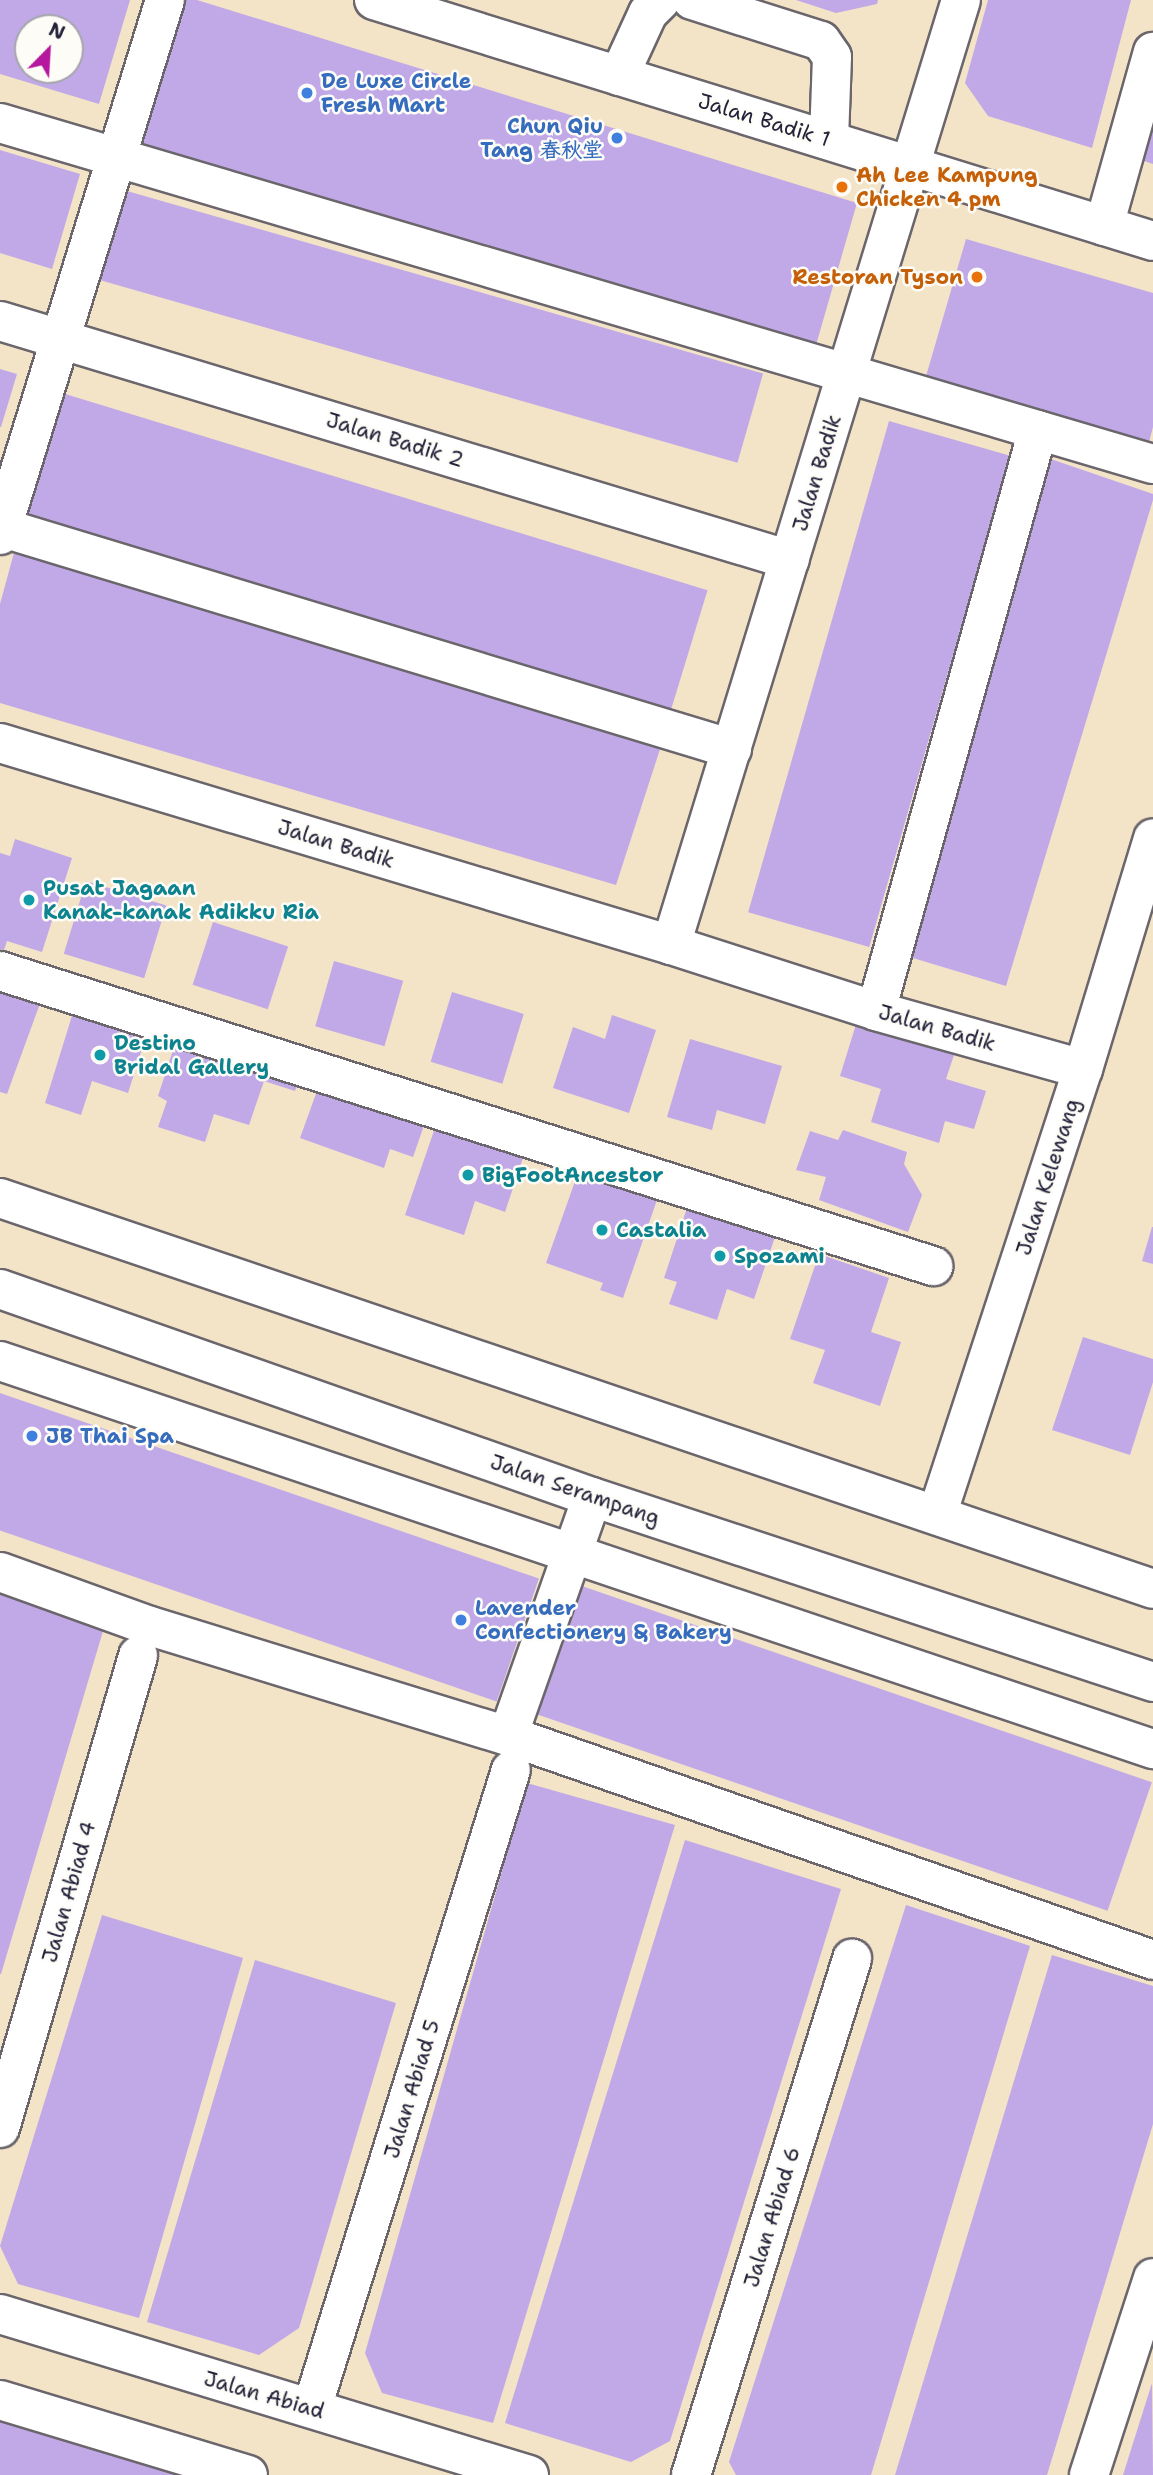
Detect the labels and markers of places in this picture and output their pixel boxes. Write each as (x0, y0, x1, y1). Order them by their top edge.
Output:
place label: De Luxe Circle Fresh Mart (321, 68, 471, 118)
marker: De Luxe Circle Fresh Mart (299, 85, 315, 101)
place label: Chun Qiu Tang 春秋堂 (480, 113, 603, 163)
marker: Chun Qiu Tang 春秋堂 (609, 130, 625, 146)
place label: Ah Lee Kampung Chicken 4 pm (856, 162, 1038, 212)
marker: Ah Lee Kampung Chicken 4 pm (834, 179, 850, 195)
place label: Restoran Tyson (792, 264, 963, 290)
marker: Restoran Tyson (969, 269, 985, 285)
place label: Pusat Jagaan Kanak-kanak Adikku Ria (43, 875, 319, 925)
marker: Pusat Jagaan Kanak-kanak Adikku Ria (21, 892, 37, 908)
place label: Destino Bridal Gallery (114, 1030, 269, 1080)
marker: Destino Bridal Gallery (92, 1047, 108, 1063)
place label: BigFootAncestor (482, 1162, 664, 1188)
marker: BigFootAncestor (460, 1167, 476, 1183)
place label: Castalia (616, 1217, 706, 1243)
marker: Castalia (594, 1222, 610, 1238)
place label: Spozami (734, 1243, 825, 1269)
marker: Spozami (712, 1248, 728, 1264)
place label: JB Thai Spa (46, 1423, 174, 1449)
marker: JB Thai Spa (24, 1428, 40, 1444)
place label: Lavender Confectionery & Bakery (475, 1595, 732, 1645)
marker: Lavender Confectionery & Bakery (453, 1612, 469, 1628)

